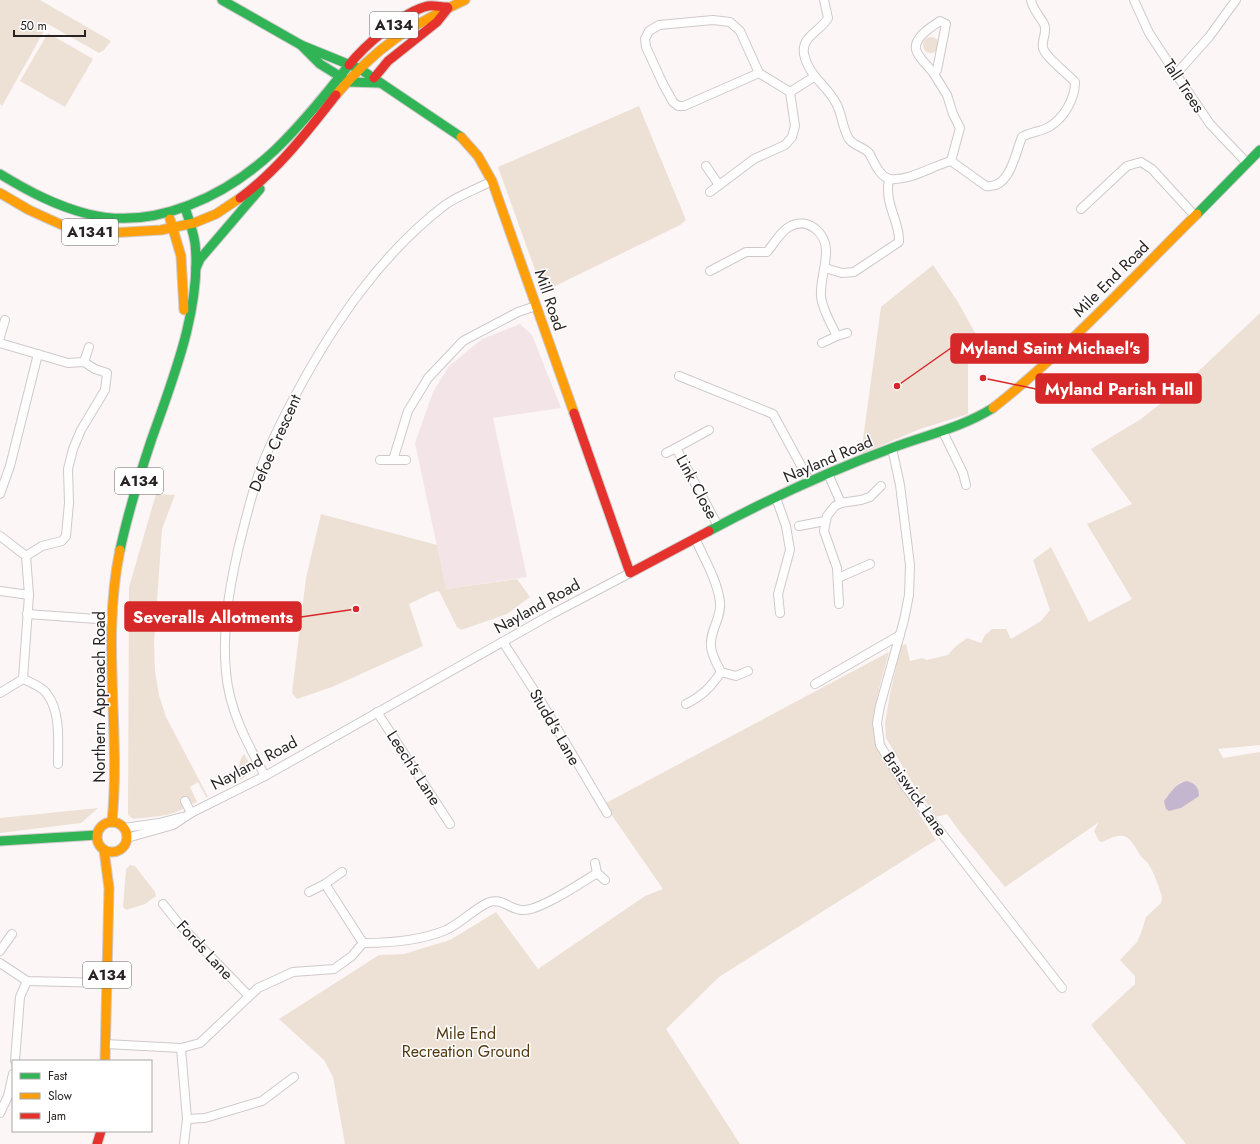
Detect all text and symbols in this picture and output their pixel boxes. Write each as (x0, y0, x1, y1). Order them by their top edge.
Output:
scale bar (14, 12, 85, 38)
road number: A134 (370, 12, 418, 38)
text: 50 m (20, 17, 47, 35)
street label: Tall Trees (1158, 55, 1210, 117)
road number: A1341 (62, 219, 118, 245)
street label: Mile End Road (1068, 236, 1154, 322)
street label: Mill Road (529, 266, 571, 334)
callout: Myland Saint Michael's (951, 334, 1148, 363)
text: Myland Saint Michael's (960, 336, 1141, 360)
callout: Myland Parish Hall (1036, 374, 1201, 403)
text: Myland Parish Hall (1045, 377, 1193, 401)
street label: Defoe Crescent (243, 390, 307, 495)
street label: Nayland Road (780, 430, 876, 488)
street label: Link Close (670, 451, 724, 523)
road number: A134 (115, 468, 163, 494)
street label: Nayland Road (490, 573, 584, 639)
callout: Severalls Allotments (125, 602, 301, 631)
text: Severalls Allotments (133, 605, 293, 629)
street label: Northern Approach Road (88, 611, 111, 783)
street label: Studd's Lane (524, 684, 586, 770)
street label: Leech's Lane (381, 726, 447, 810)
street label: Nayland Road (207, 730, 301, 796)
street label: Braiswick Lane (877, 747, 953, 841)
street label: Fords Lane (171, 915, 239, 985)
road number: A134 (83, 962, 131, 988)
park label: Mile End Recreation Ground (402, 1022, 530, 1063)
legend (12, 1060, 152, 1132)
text: Fast (48, 1067, 67, 1085)
text: Slow (48, 1087, 73, 1105)
text: Jam (46, 1107, 66, 1125)

